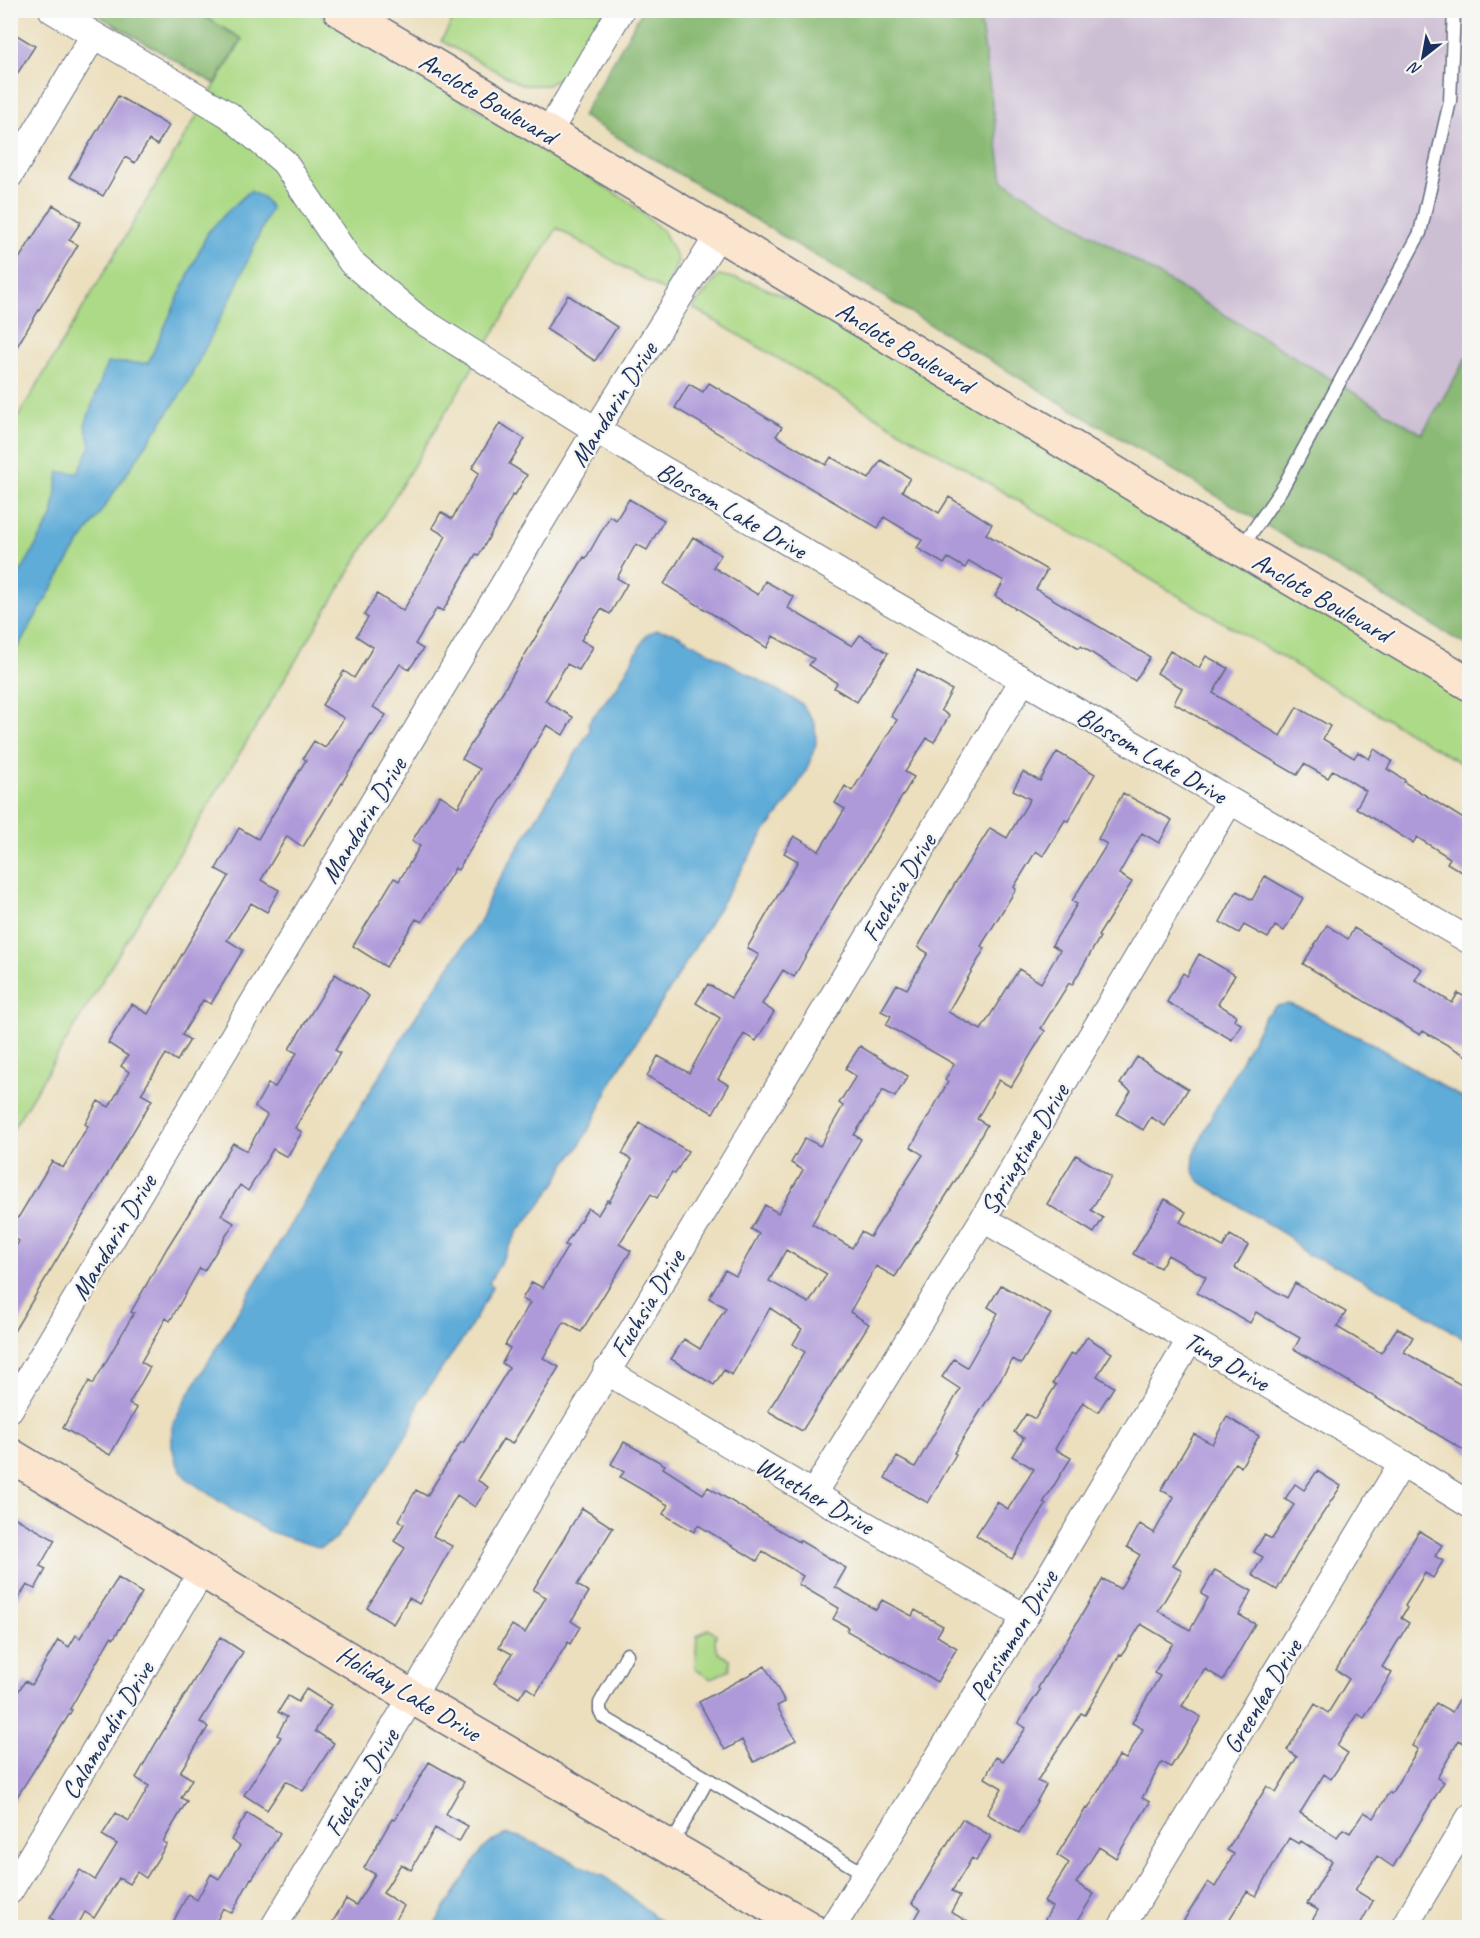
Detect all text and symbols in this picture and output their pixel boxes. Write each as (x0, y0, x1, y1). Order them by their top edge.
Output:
north arrow (1393, 27, 1453, 87)
street label: Anclote Boulevard (413, 44, 566, 154)
text: N (1404, 56, 1425, 80)
street label: Anclote Boulevard (830, 293, 983, 403)
street label: Mandarin Drive (562, 334, 666, 473)
street label: Blossom Lake Drive (651, 454, 814, 567)
street label: Anclote Boulevard (1247, 545, 1400, 652)
street label: Blossom Lake Drive (1071, 699, 1234, 812)
street label: Mandarin Drive (313, 750, 415, 889)
street label: Fuchsia Drive (853, 826, 944, 947)
street label: Springtime Drive (972, 1076, 1077, 1221)
street label: Mandarin Drive (63, 1167, 165, 1306)
street label: Fuchsia Drive (602, 1242, 693, 1363)
street label: Tung Drive (1178, 1324, 1276, 1400)
street label: Whether Drive (750, 1448, 882, 1544)
street label: Persimmon Drive (962, 1563, 1066, 1706)
street label: Greenlea Drive (1215, 1632, 1310, 1759)
street label: Holiday Lake Drive (331, 1638, 489, 1751)
street label: Calamondin Drive (53, 1654, 162, 1805)
street label: Fuchsia Drive (316, 1721, 407, 1842)

